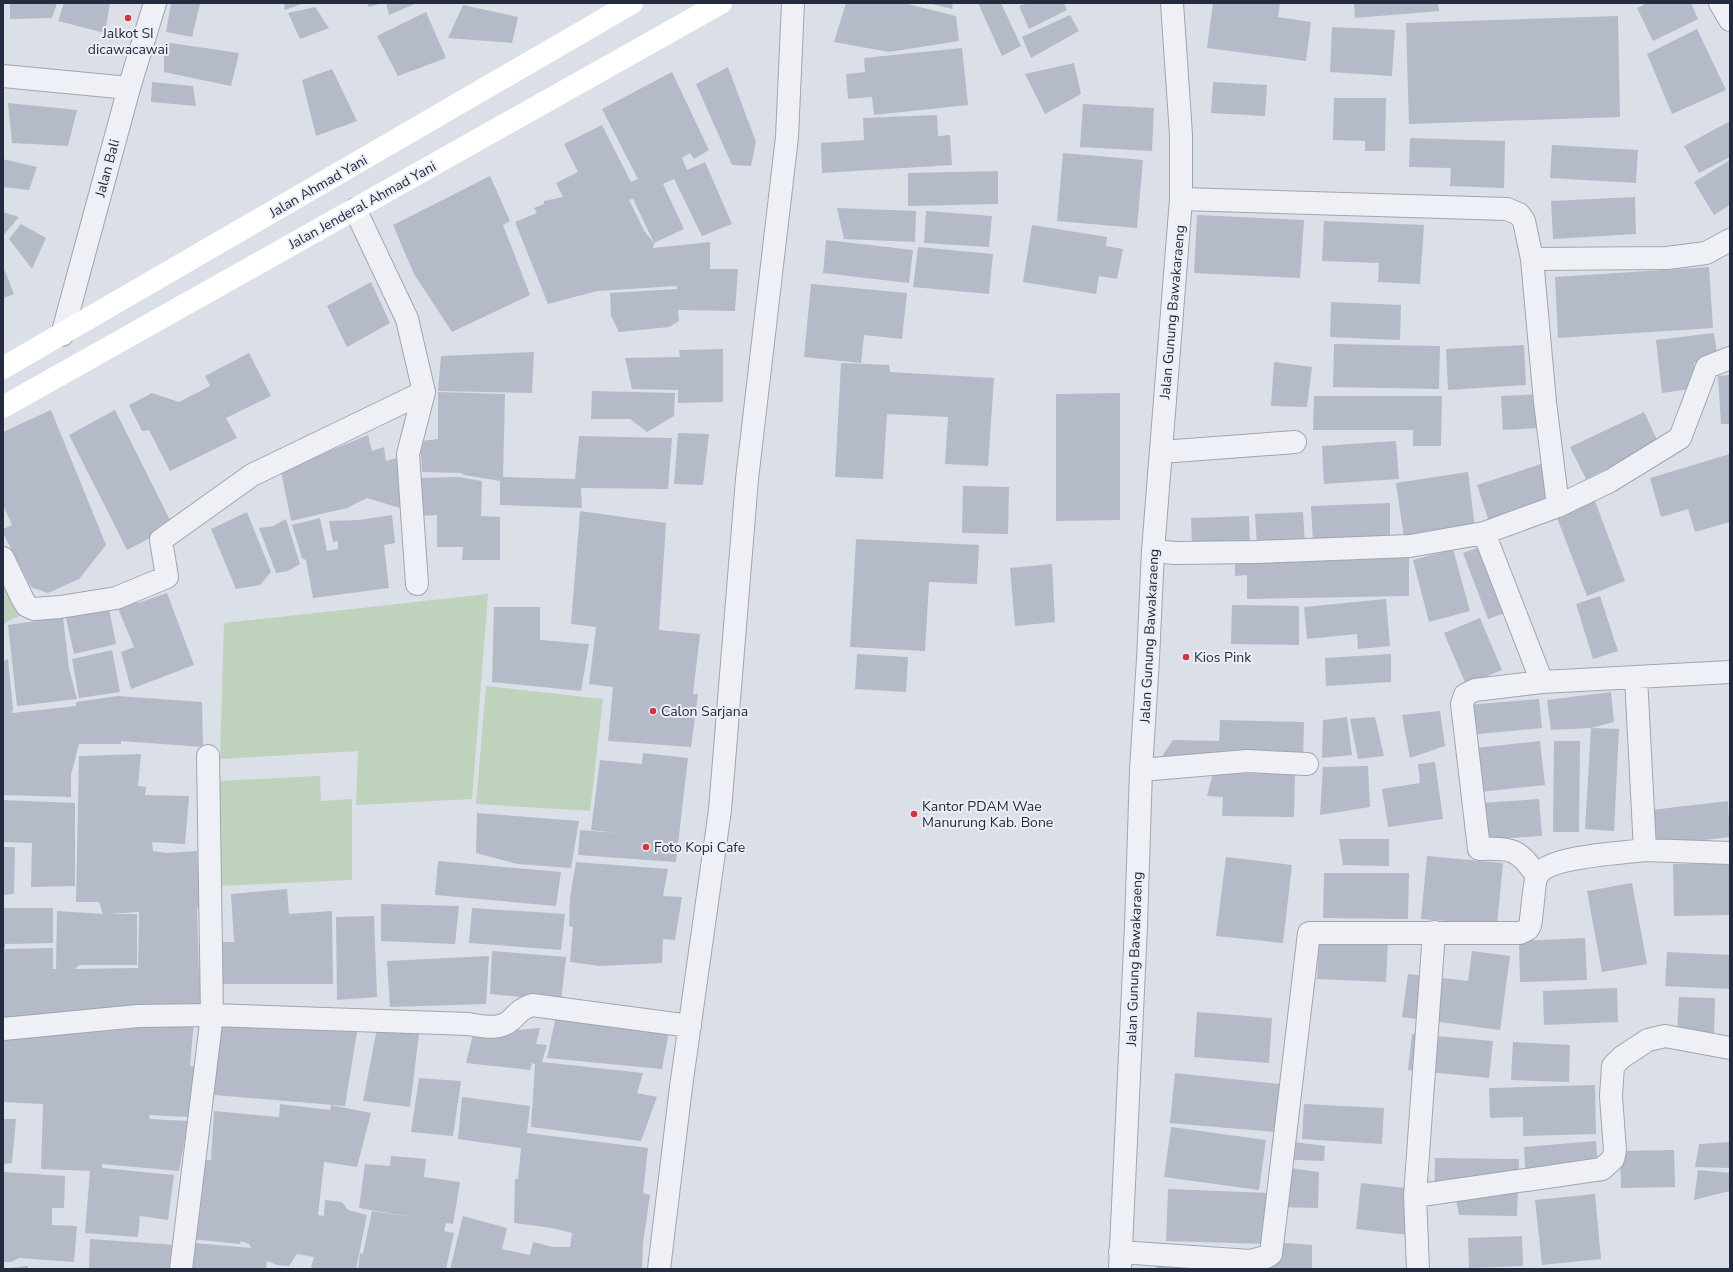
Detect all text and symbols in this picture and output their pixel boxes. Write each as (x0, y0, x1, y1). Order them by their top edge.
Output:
marker: Jalkot SI dicawacawai (123, 13, 133, 23)
place label: Jalkot SI dicawacawai (88, 24, 168, 59)
street label: Jalan Bali (90, 137, 124, 200)
street label: Jalan Ahmad Yani (265, 151, 371, 223)
street label: Jalan Jenderal Ahmad Yani (284, 157, 439, 254)
street label: Jalan Gunung Bawakaraeng (1155, 224, 1190, 401)
street label: Jalan Gunung Bawakaraeng (1135, 548, 1164, 725)
place label: Kios Pink (1194, 648, 1252, 667)
marker: Kios Pink (1181, 652, 1191, 662)
place label: Calon Sarjana (661, 702, 748, 721)
marker: Calon Sarjana (648, 706, 658, 716)
place label: Kantor PDAM Wae Manurung Kab. Bone (922, 797, 1053, 832)
marker: Kantor PDAM Wae Manurung Kab. Bone (909, 809, 919, 819)
place label: Foto Kopi Cafe (654, 838, 745, 857)
marker: Foto Kopi Cafe (641, 842, 651, 852)
street label: Jalan Gunung Bawakaraeng (1122, 871, 1147, 1048)

